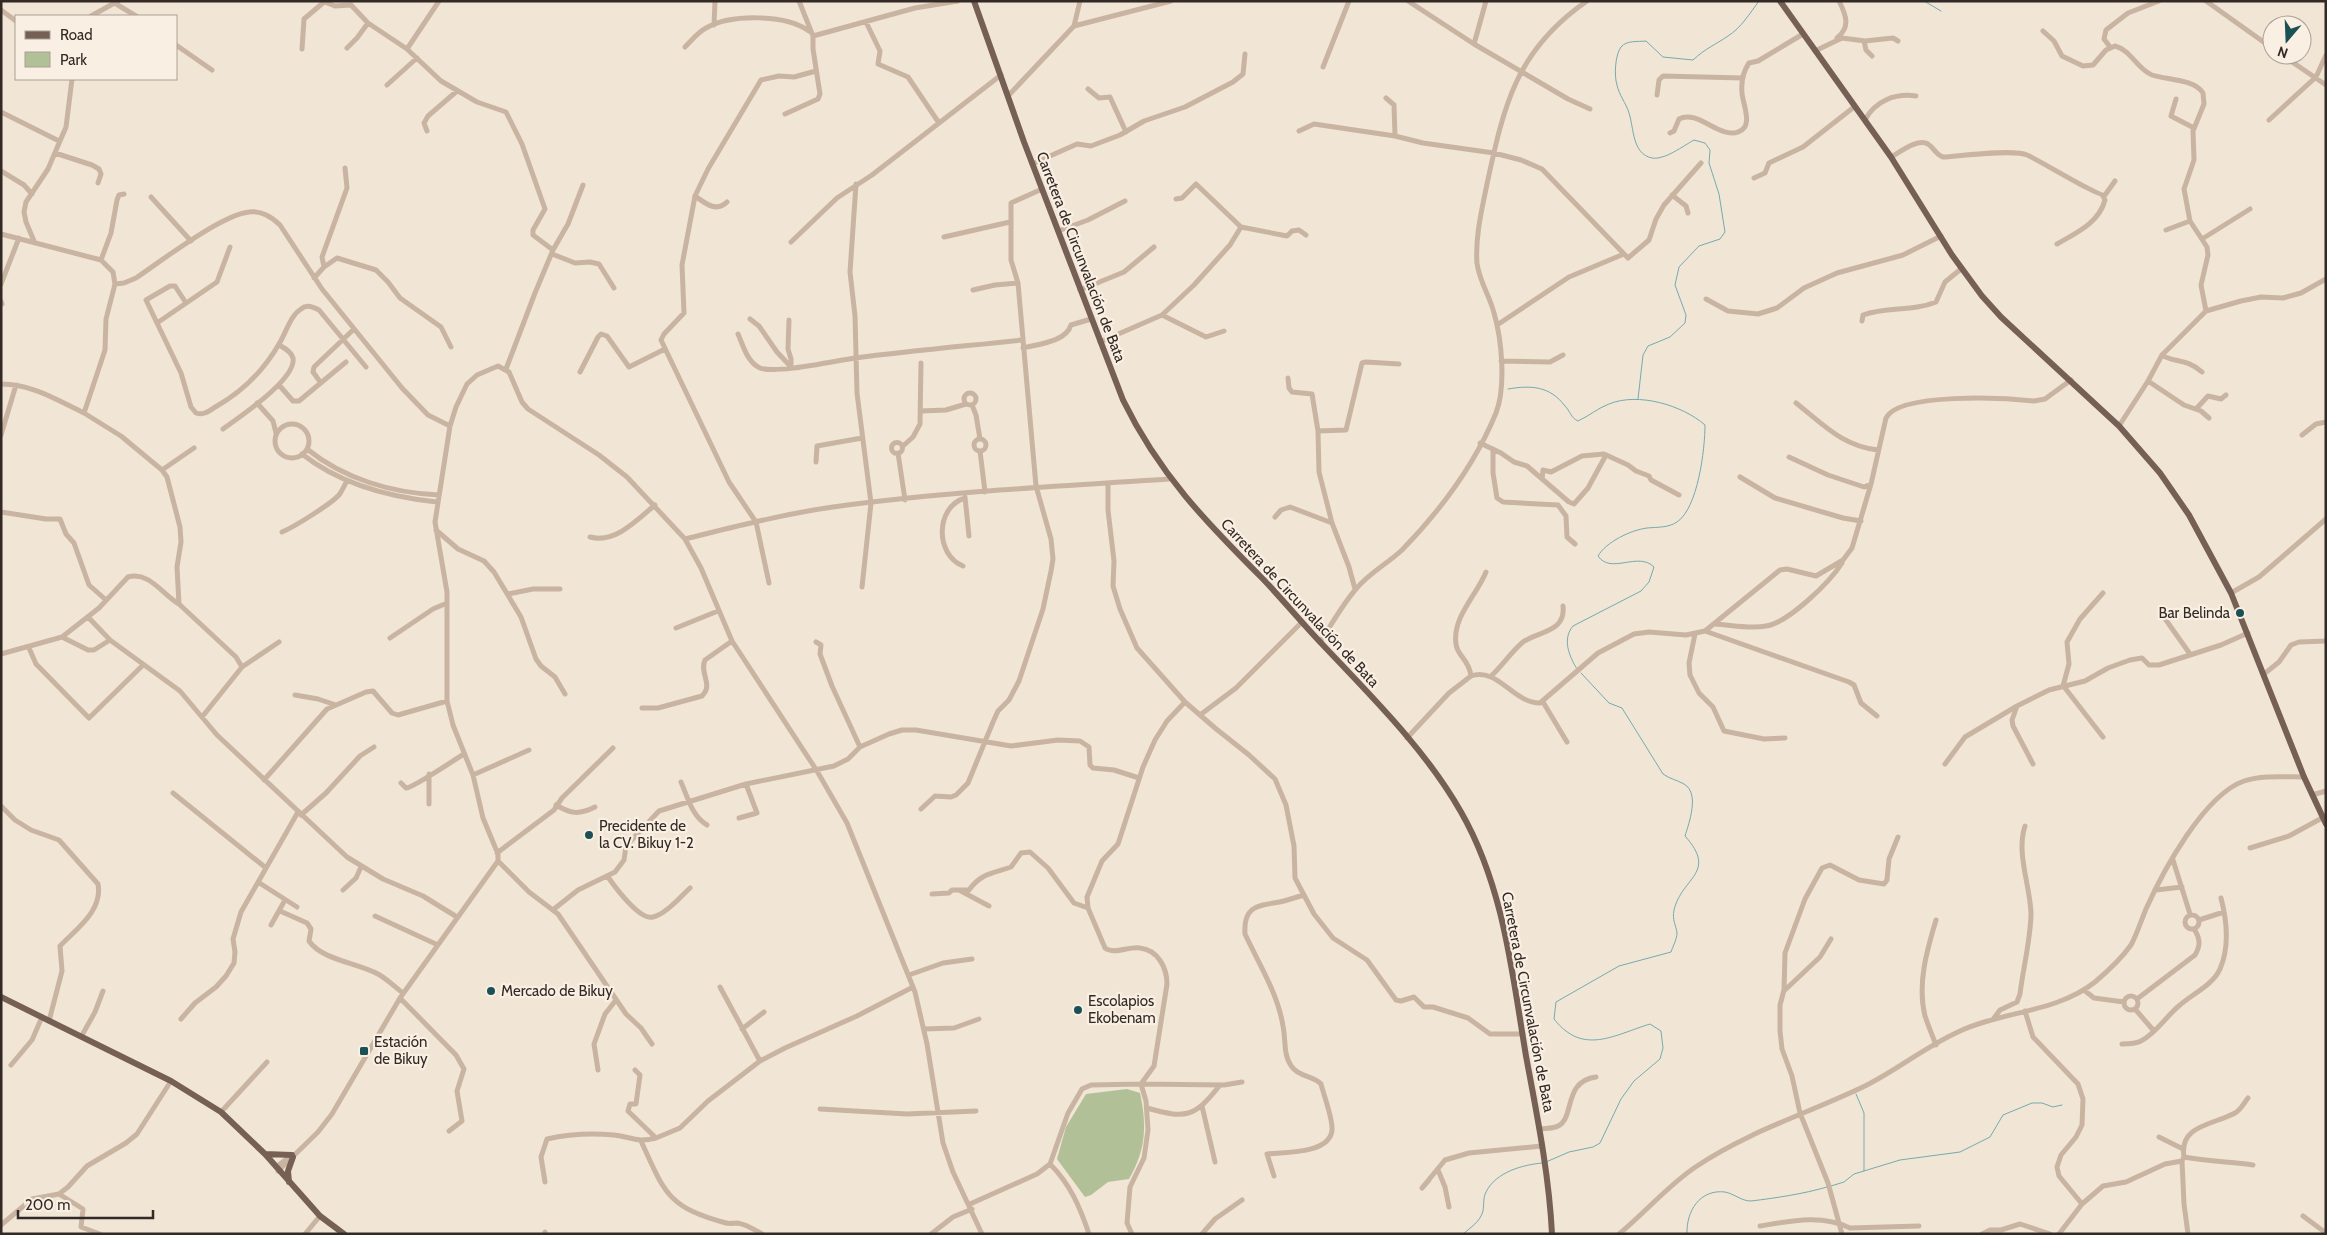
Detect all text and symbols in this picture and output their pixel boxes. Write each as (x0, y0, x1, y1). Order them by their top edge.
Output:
legend (15, 15, 178, 80)
north arrow (2262, 15, 2312, 65)
text: Road (60, 26, 93, 44)
text: N (2275, 42, 2290, 62)
text: Park (60, 51, 87, 69)
street label: Carretera de Circunvalación de Bata (1032, 149, 1130, 365)
street label: Carretera de Circunvalación de Bata (1217, 515, 1383, 692)
place label: Bar Belinda (2158, 604, 2231, 622)
marker: Bar Belinda (2234, 607, 2246, 619)
place label: Precidente de la CV. Bikuy 1-2 (599, 817, 694, 852)
marker: Precidente de la CV. Bikuy 1-2 (583, 829, 595, 841)
street label: Carretera de Circunvalación de Bata (1498, 890, 1558, 1114)
place label: Mercado de Bikuy (501, 982, 613, 1000)
marker: Mercado de Bikuy (485, 985, 497, 997)
place label: Escolapios Ekobenam (1088, 992, 1156, 1027)
marker: Escolapios Ekobenam (1072, 1004, 1084, 1016)
place label: Estación de Bikuy (374, 1033, 428, 1068)
marker: Estación de Bikuy (358, 1045, 370, 1057)
scale bar (18, 1188, 152, 1220)
text: 200 m (25, 1196, 70, 1214)

